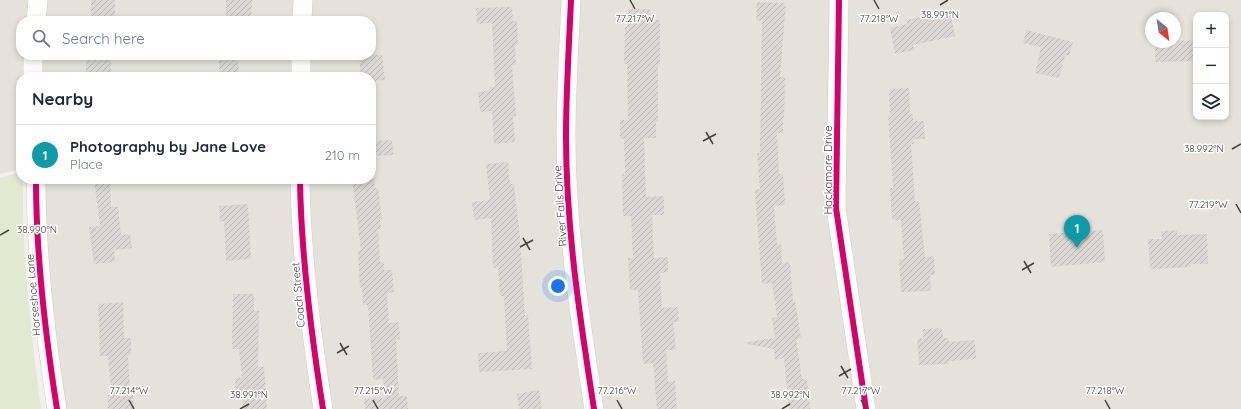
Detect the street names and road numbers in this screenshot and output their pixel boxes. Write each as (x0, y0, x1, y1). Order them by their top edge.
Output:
street label: Hackamore Drive (821, 125, 835, 215)
street label: River Falls Drive (550, 165, 570, 247)
street label: Horseshoe Lane (22, 253, 44, 337)
street label: Coach Street (288, 261, 308, 328)

